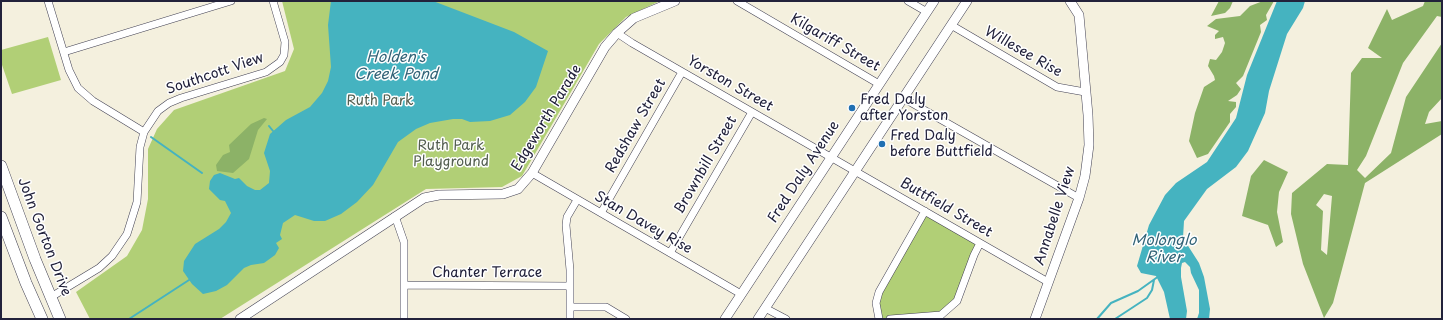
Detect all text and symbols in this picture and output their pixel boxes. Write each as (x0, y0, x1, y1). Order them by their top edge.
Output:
street label: Kilgariff Street (787, 11, 883, 75)
street label: Willesee Rise (981, 23, 1065, 81)
water label: Holden's Creek Pond (354, 49, 438, 84)
street label: Southcott View (164, 50, 266, 98)
street label: Yorston Street (684, 53, 776, 115)
street label: Edgeworth Parade (509, 62, 585, 174)
street label: Redshaw Street (602, 76, 670, 176)
place label: Fred Daly after Yorston (860, 92, 948, 124)
park label: Ruth Park (346, 93, 414, 109)
marker: Fred Daly after Yorston (847, 103, 857, 113)
street label: Brownbill Street (671, 113, 741, 217)
street label: Fred Daly Avenue (765, 118, 843, 226)
place label: Fred Daly before Buttfield (890, 128, 993, 160)
park label: Ruth Park Playground (413, 138, 489, 170)
marker: Fred Daly before Buttfield (877, 139, 887, 149)
street label: Annabelle View (1031, 165, 1079, 267)
street label: John Gorton Drive (14, 175, 74, 299)
street label: Buttfield Street (897, 175, 995, 241)
street label: Stan Davey Rise (591, 188, 695, 258)
water label: Molonglo River (1132, 232, 1196, 267)
street label: Chanter Terrace (432, 265, 542, 281)

